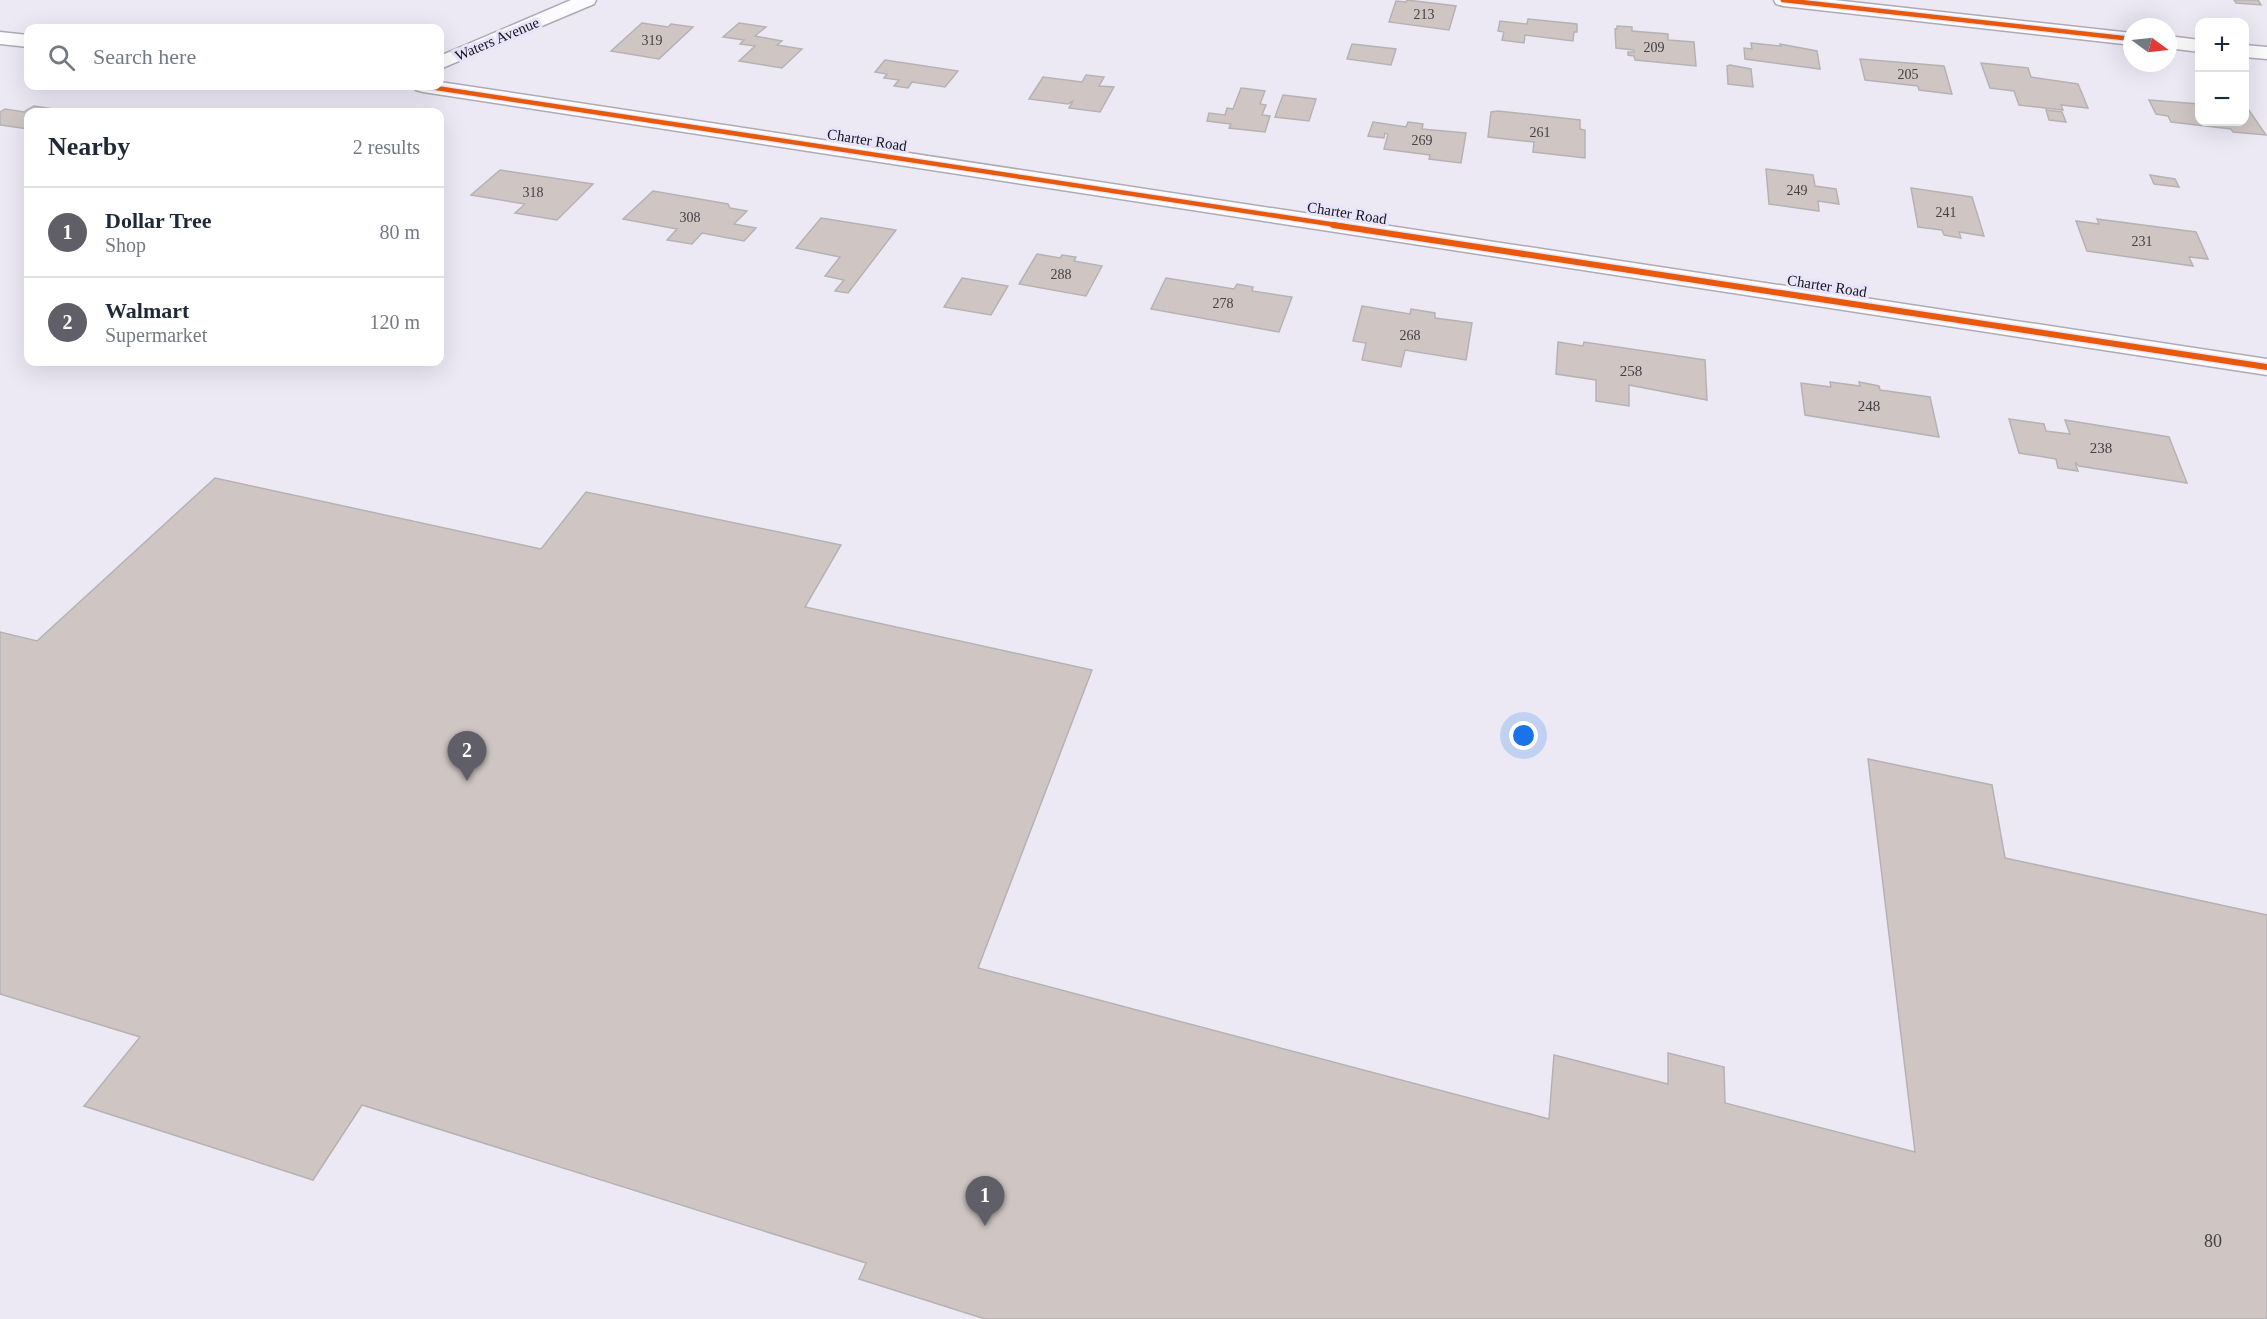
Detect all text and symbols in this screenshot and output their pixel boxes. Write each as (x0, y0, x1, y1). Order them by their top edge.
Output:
house number: 213 (1414, 7, 1435, 22)
street label: Waters Avenue (453, 14, 542, 64)
north arrow (2123, 18, 2177, 72)
map controls (2195, 18, 2249, 126)
button: + (2195, 18, 2249, 72)
search box (24, 24, 444, 90)
house number: 319 (642, 33, 663, 48)
house number: 209 (1644, 40, 1665, 55)
icon: search (45, 41, 78, 74)
text: Search here (93, 44, 196, 69)
house number: 205 (1898, 67, 1919, 82)
button: − (2195, 72, 2249, 126)
house number: 261 (1530, 125, 1551, 140)
street label: Charter Road (826, 126, 908, 154)
text: Nearby (48, 132, 130, 161)
house number: 269 (1412, 133, 1433, 148)
text: 2 results (353, 136, 420, 158)
house number: 249 (1787, 183, 1808, 198)
house number: 318 (523, 185, 544, 200)
street label: Charter Road (1306, 199, 1388, 227)
house number: 241 (1936, 205, 1957, 220)
text: Dollar Tree (105, 208, 212, 233)
house number: 308 (680, 210, 701, 225)
text: 1 (63, 221, 73, 243)
text: 80 m (379, 221, 420, 243)
text: Shop (105, 234, 146, 256)
house number: 231 (2132, 234, 2153, 249)
house number: 288 (1051, 267, 1072, 282)
street label: Charter Road (1786, 272, 1868, 300)
house number: 278 (1213, 296, 1234, 311)
text: Walmart (105, 298, 189, 323)
text: 2 (63, 311, 73, 333)
text: 120 m (369, 311, 420, 333)
text: Supermarket (105, 324, 207, 346)
house number: 268 (1400, 328, 1421, 343)
house number: 258 (1620, 363, 1642, 379)
house number: 248 (1858, 398, 1880, 414)
house number: 238 (2090, 440, 2112, 456)
your location (1509, 721, 1538, 750)
pin: 2 (448, 732, 486, 781)
pin: 1 (966, 1176, 1004, 1226)
house number: 80 (2204, 1231, 2222, 1251)

